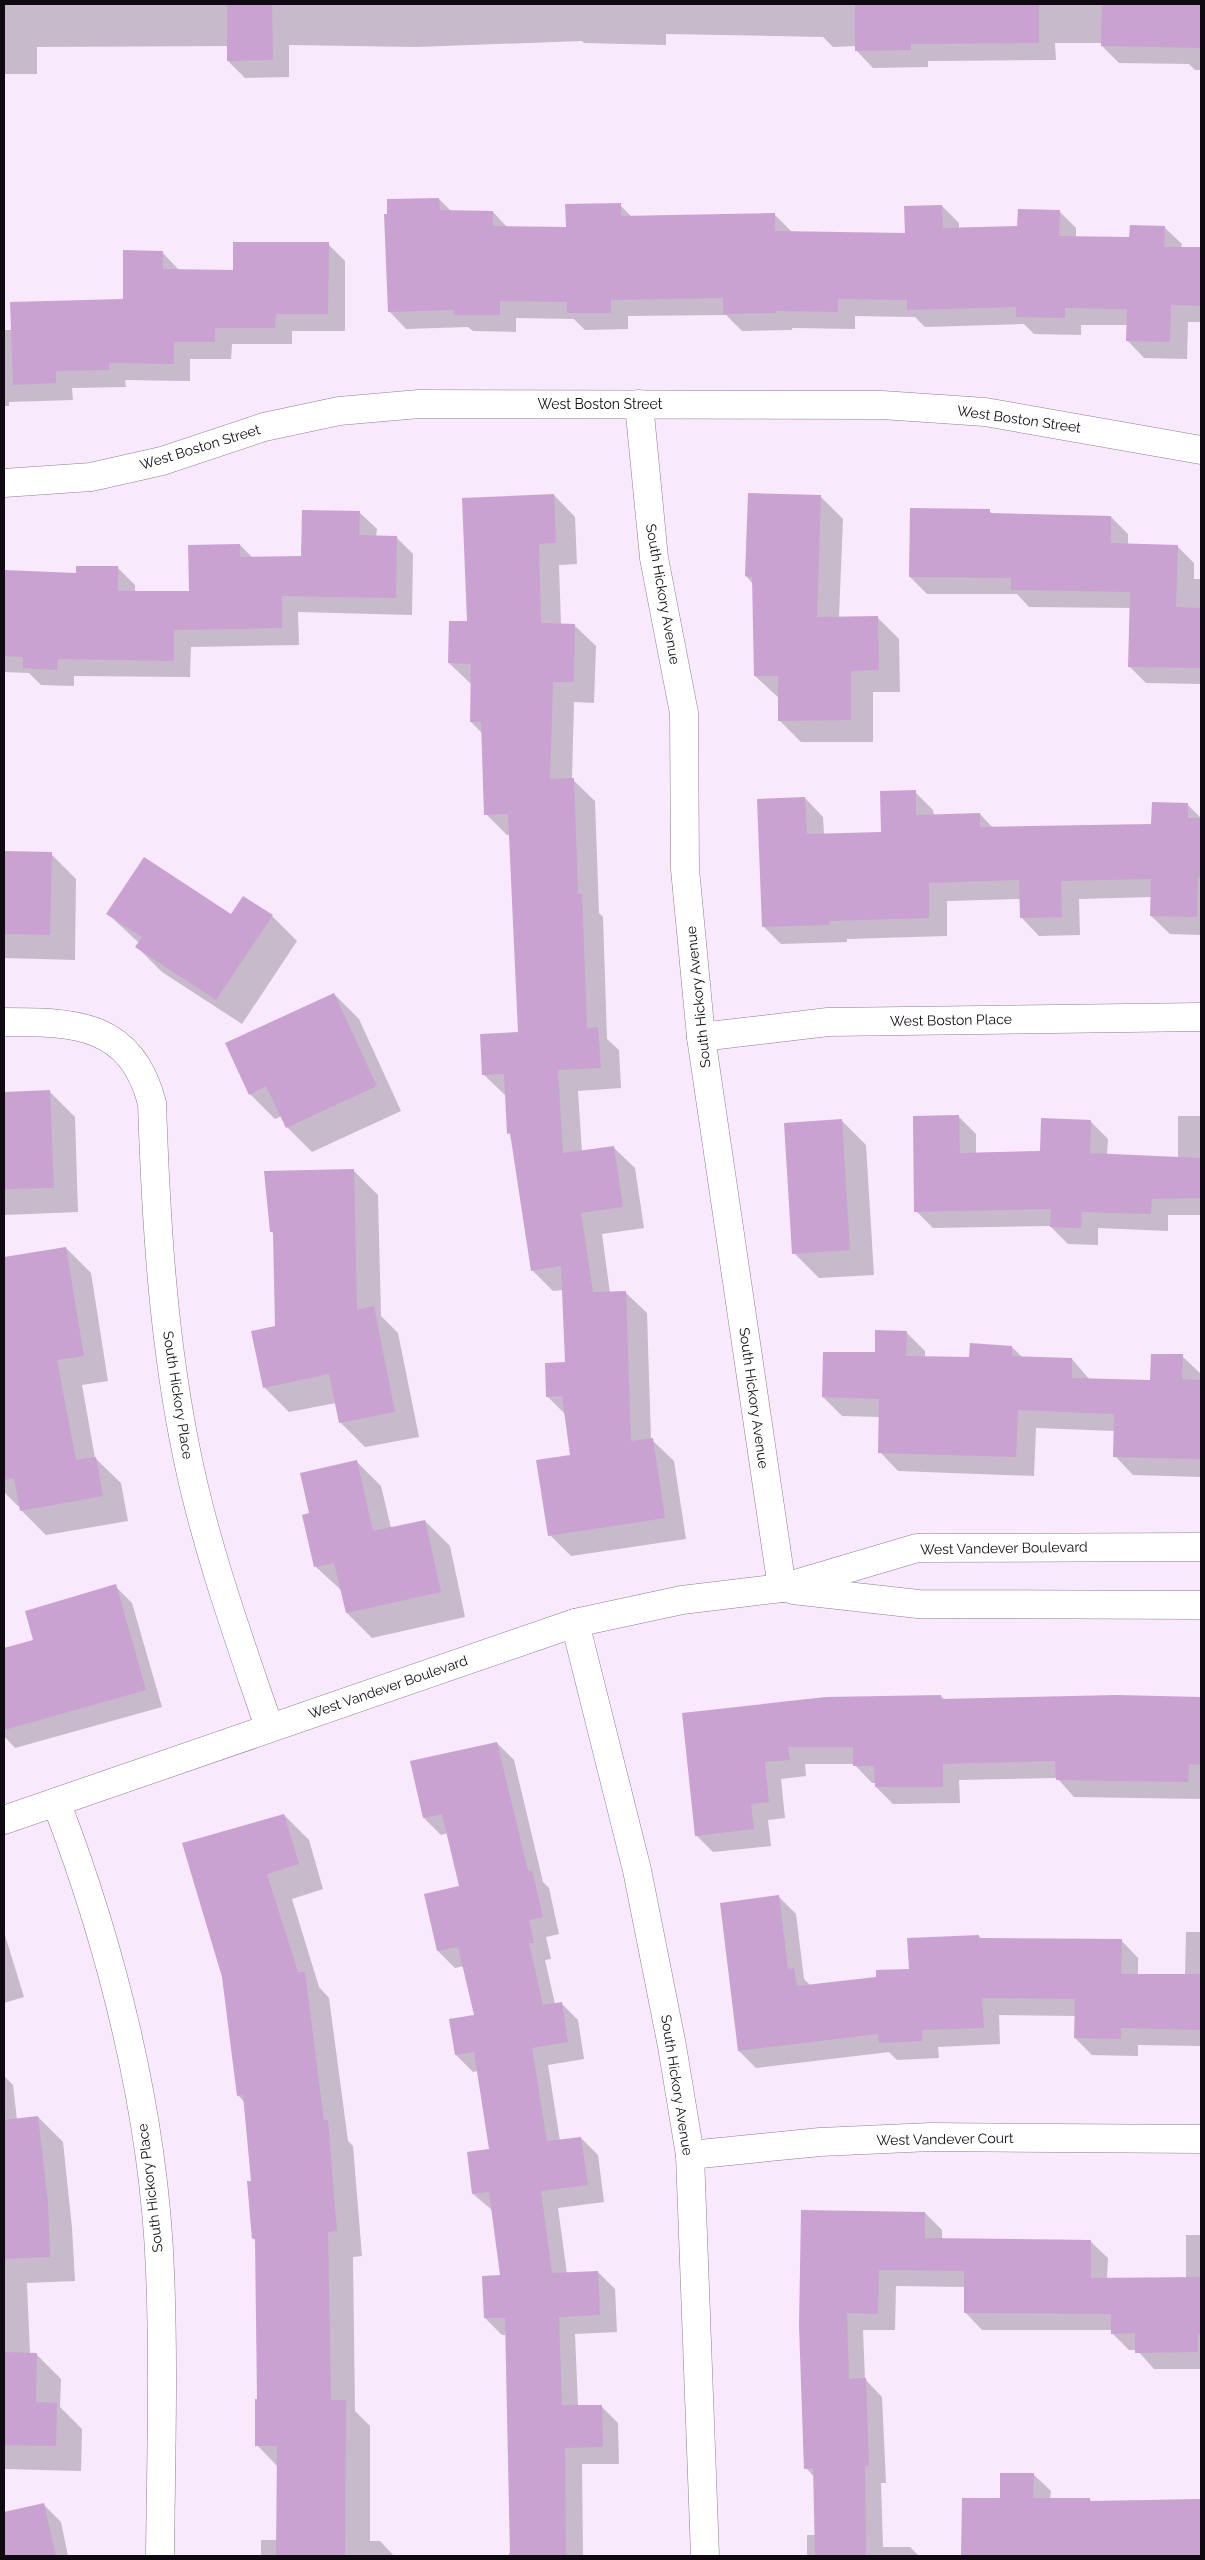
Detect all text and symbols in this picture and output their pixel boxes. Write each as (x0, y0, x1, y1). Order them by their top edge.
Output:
street label: West Boston Street (538, 396, 663, 412)
street label: West Boston Street (956, 402, 1082, 436)
street label: West Boston Street (138, 421, 262, 473)
street label: South Hickory Avenue (643, 522, 683, 666)
street label: South Hickory Avenue (683, 925, 713, 1069)
street label: West Boston Place (890, 1011, 1012, 1029)
street label: South Hickory Avenue (736, 1326, 772, 1470)
street label: South Hickory Place (160, 1330, 196, 1460)
street label: West Vandever Boulevard (920, 1539, 1088, 1557)
street label: West Vandever Boulevard (306, 1652, 470, 1722)
street label: South Hickory Avenue (658, 2013, 696, 2157)
street label: South Hickory Place (134, 2123, 166, 2253)
street label: West Vandever Court (876, 2130, 1014, 2148)

